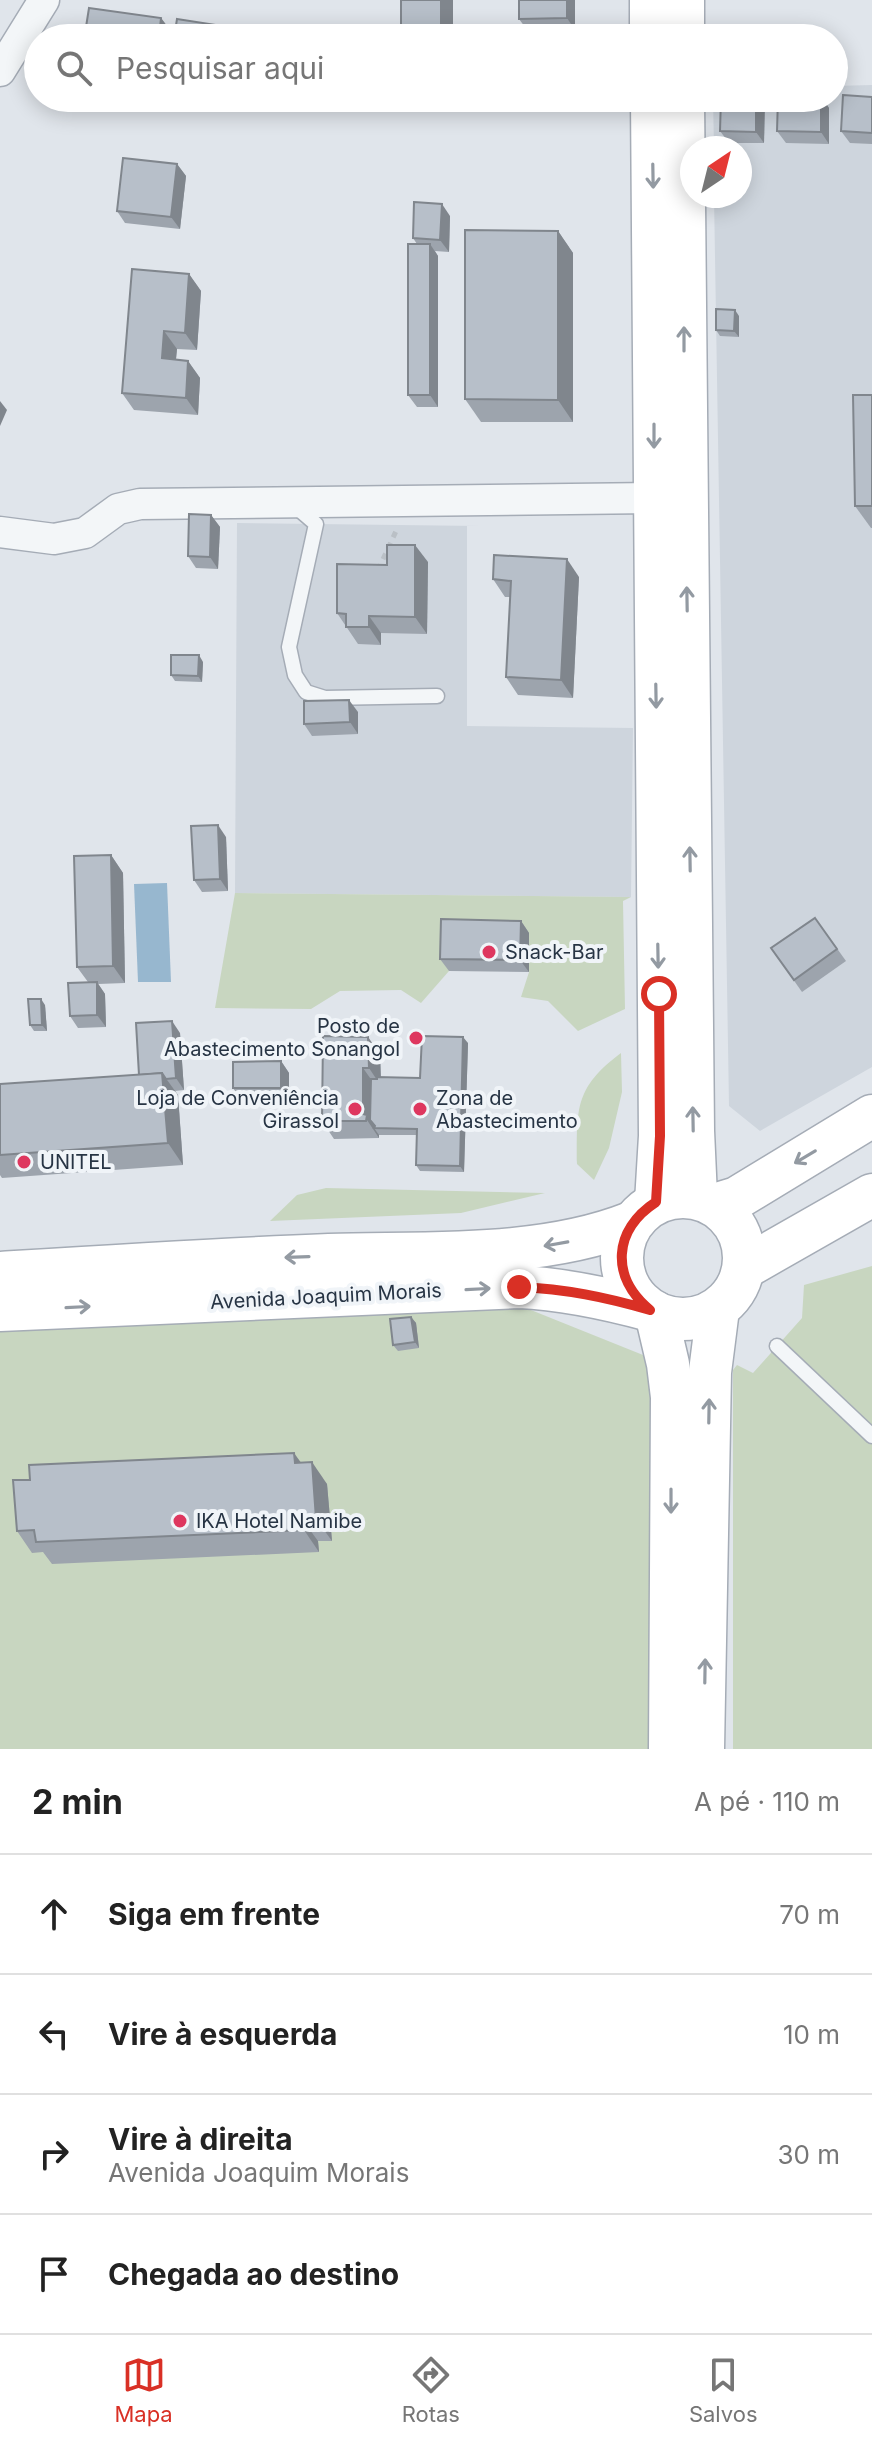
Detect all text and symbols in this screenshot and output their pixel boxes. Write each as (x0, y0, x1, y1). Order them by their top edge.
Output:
search box (24, 24, 848, 112)
icon: search (52, 46, 96, 90)
text: Pesquisar aqui (116, 50, 324, 86)
north arrow (680, 136, 752, 208)
one-way arrow (645, 162, 661, 189)
one-way arrow (676, 326, 692, 353)
one-way arrow (647, 422, 662, 449)
one-way arrow (679, 586, 695, 613)
one-way arrow (648, 682, 664, 709)
one-way arrow (682, 846, 698, 873)
place label: Snack-Bar (505, 940, 604, 964)
one-way arrow (651, 942, 666, 969)
marker: Snack-Bar (480, 943, 498, 961)
route start (641, 976, 677, 1012)
place label: Posto de Abastecimento Sonangol (164, 1014, 400, 1061)
marker: Posto de Abastecimento Sonangol (407, 1029, 425, 1047)
place label: Loja de Conveniência Girassol (136, 1086, 339, 1133)
place label: Zona de Abastecimento (436, 1086, 578, 1133)
marker: Loja de Conveniência Girassol (346, 1100, 364, 1118)
marker: Zona de Abastecimento (411, 1100, 429, 1118)
one-way arrow (685, 1106, 701, 1133)
one-way arrow (794, 1149, 817, 1165)
place label: UNITEL (40, 1150, 112, 1174)
marker: UNITEL (15, 1153, 33, 1171)
one-way arrow (544, 1237, 569, 1252)
one-way arrow (284, 1249, 311, 1264)
route end (501, 1269, 537, 1305)
street label: Avenida Joaquim Morais (210, 1278, 442, 1314)
one-way arrow (464, 1281, 491, 1296)
one-way arrow (64, 1299, 91, 1314)
one-way arrow (701, 1398, 716, 1425)
one-way arrow (663, 1487, 679, 1514)
place label: IKA Hotel Namibe (196, 1509, 362, 1533)
marker: IKA Hotel Namibe (171, 1512, 189, 1530)
one-way arrow (697, 1658, 712, 1685)
text: 2 min (32, 1781, 123, 1822)
text: A pé · 110 m (694, 1786, 840, 1817)
icon: ahead (32, 1892, 76, 1936)
text: Siga em frente (108, 1896, 320, 1932)
text: 70 m (779, 1899, 840, 1930)
icon: left (32, 2012, 76, 2056)
text: Vire à esquerda (108, 2016, 337, 2052)
text: 10 m (783, 2019, 840, 2050)
text: Vire à direita (108, 2121, 293, 2157)
icon: right (32, 2132, 76, 2176)
text: 30 m (777, 2139, 840, 2170)
text: Avenida Joaquim Morais (108, 2157, 409, 2188)
icon: arrive (32, 2252, 76, 2296)
text: Chegada ao destino (108, 2256, 399, 2292)
tab: Mapa (114, 2353, 173, 2427)
tab: Rotas (402, 2353, 460, 2427)
tab: Salvos (689, 2353, 758, 2427)

